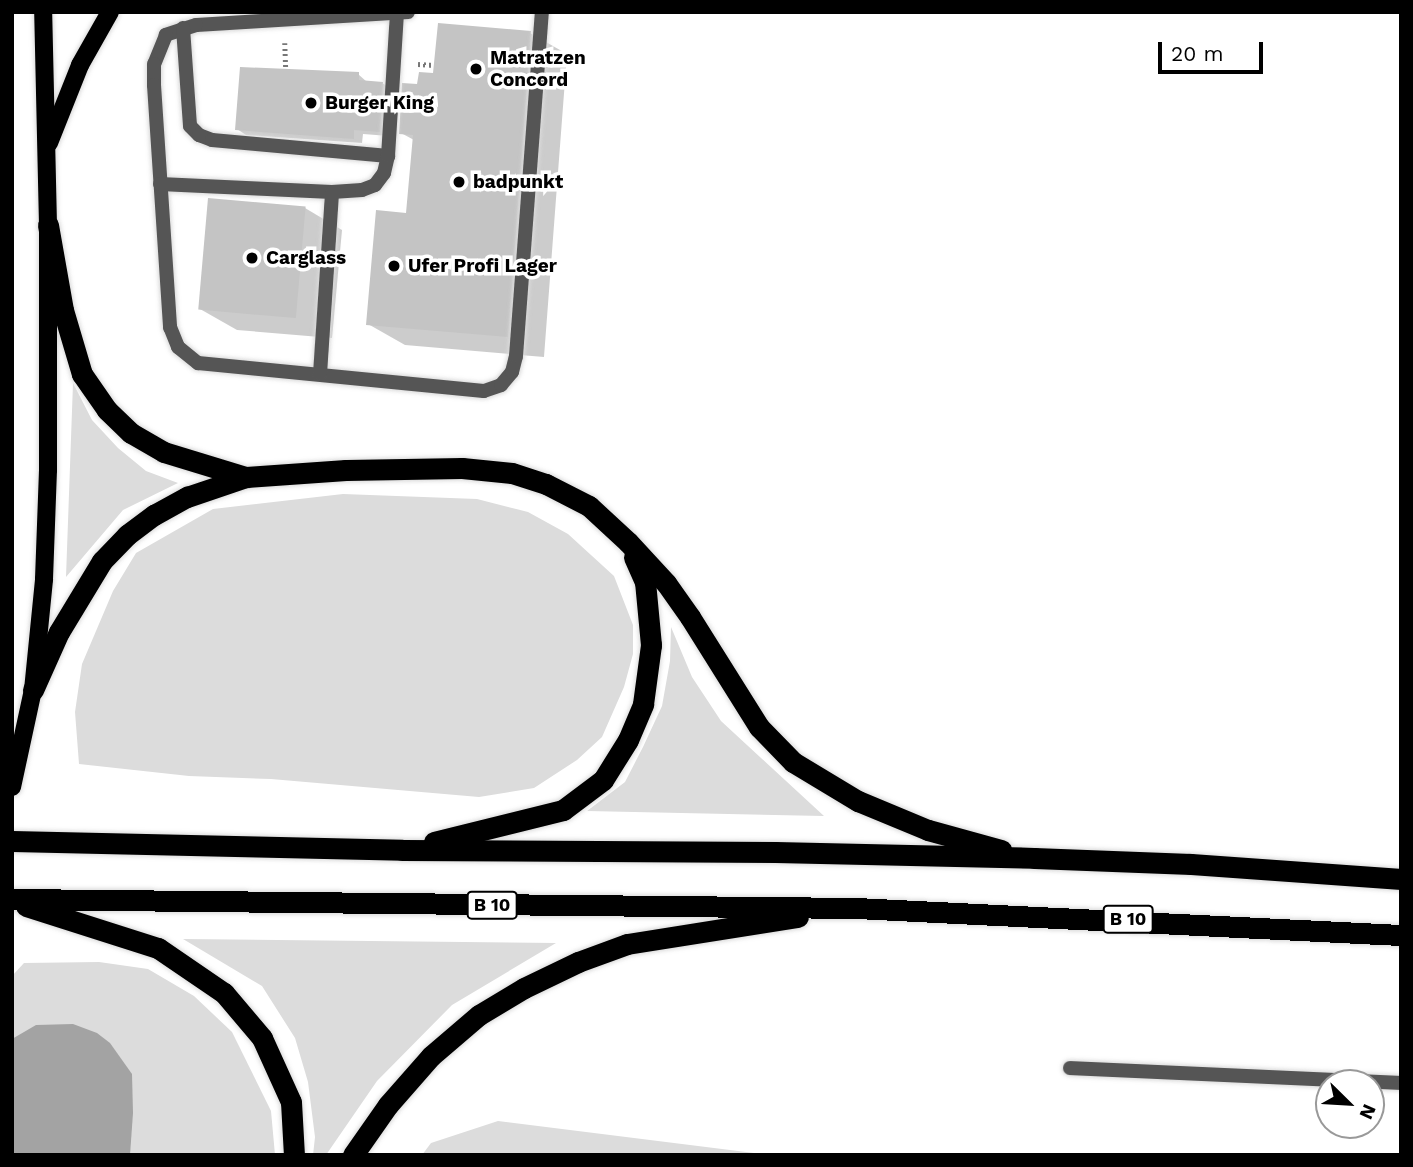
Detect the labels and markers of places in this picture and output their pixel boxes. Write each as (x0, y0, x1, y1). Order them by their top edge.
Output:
place label: Matratzen Concord (490, 47, 586, 91)
marker: Matratzen Concord (468, 61, 484, 77)
place label: Burger King (325, 92, 434, 114)
marker: Burger King (303, 95, 319, 111)
place label: badpunkt (473, 171, 563, 193)
marker: badpunkt (451, 174, 467, 190)
place label: Carglass (266, 247, 346, 269)
marker: Carglass (244, 250, 260, 266)
place label: Ufer Profi Lager (408, 255, 557, 277)
marker: Ufer Profi Lager (386, 258, 402, 274)

